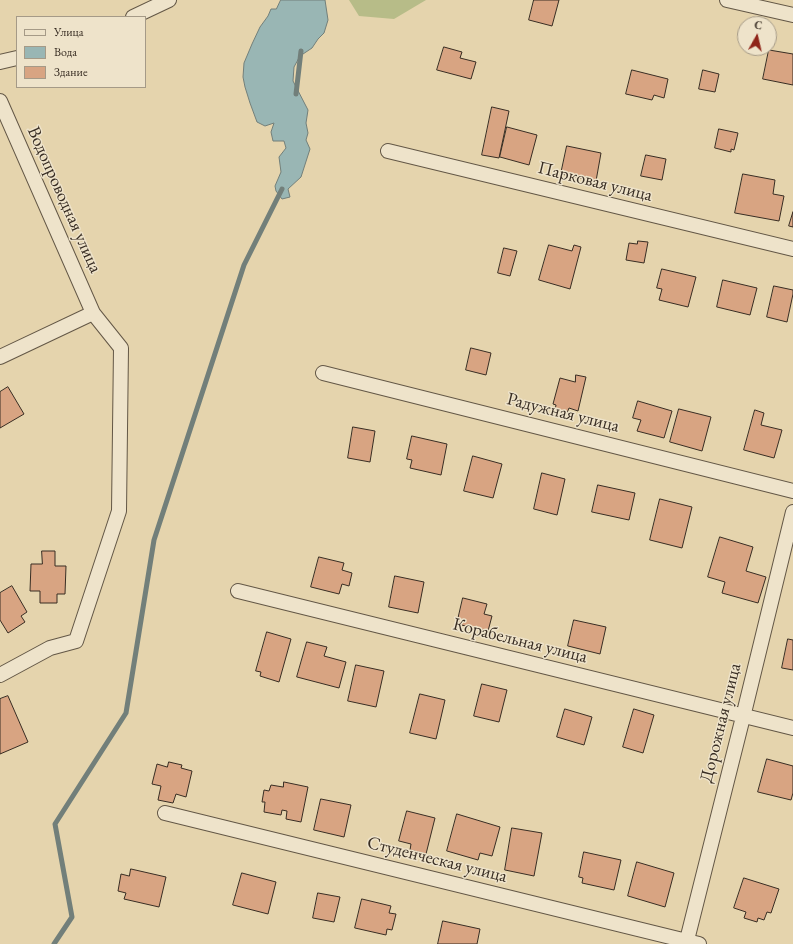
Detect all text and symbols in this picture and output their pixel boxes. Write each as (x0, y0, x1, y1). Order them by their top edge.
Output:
legend (16, 16, 146, 88)
north arrow (737, 16, 777, 56)
text: С (754, 18, 763, 33)
text: Улица (54, 24, 84, 40)
text: Вода (54, 44, 77, 60)
text: Здание (54, 64, 88, 80)
street label: Водопроводная улица (22, 123, 106, 277)
street label: Парковая улица (536, 157, 654, 207)
street label: Радужная улица (505, 389, 621, 437)
street label: Корабельная улица (451, 614, 589, 668)
street label: Дорожная улица (696, 661, 746, 785)
street label: Студенческая улица (365, 832, 509, 888)

